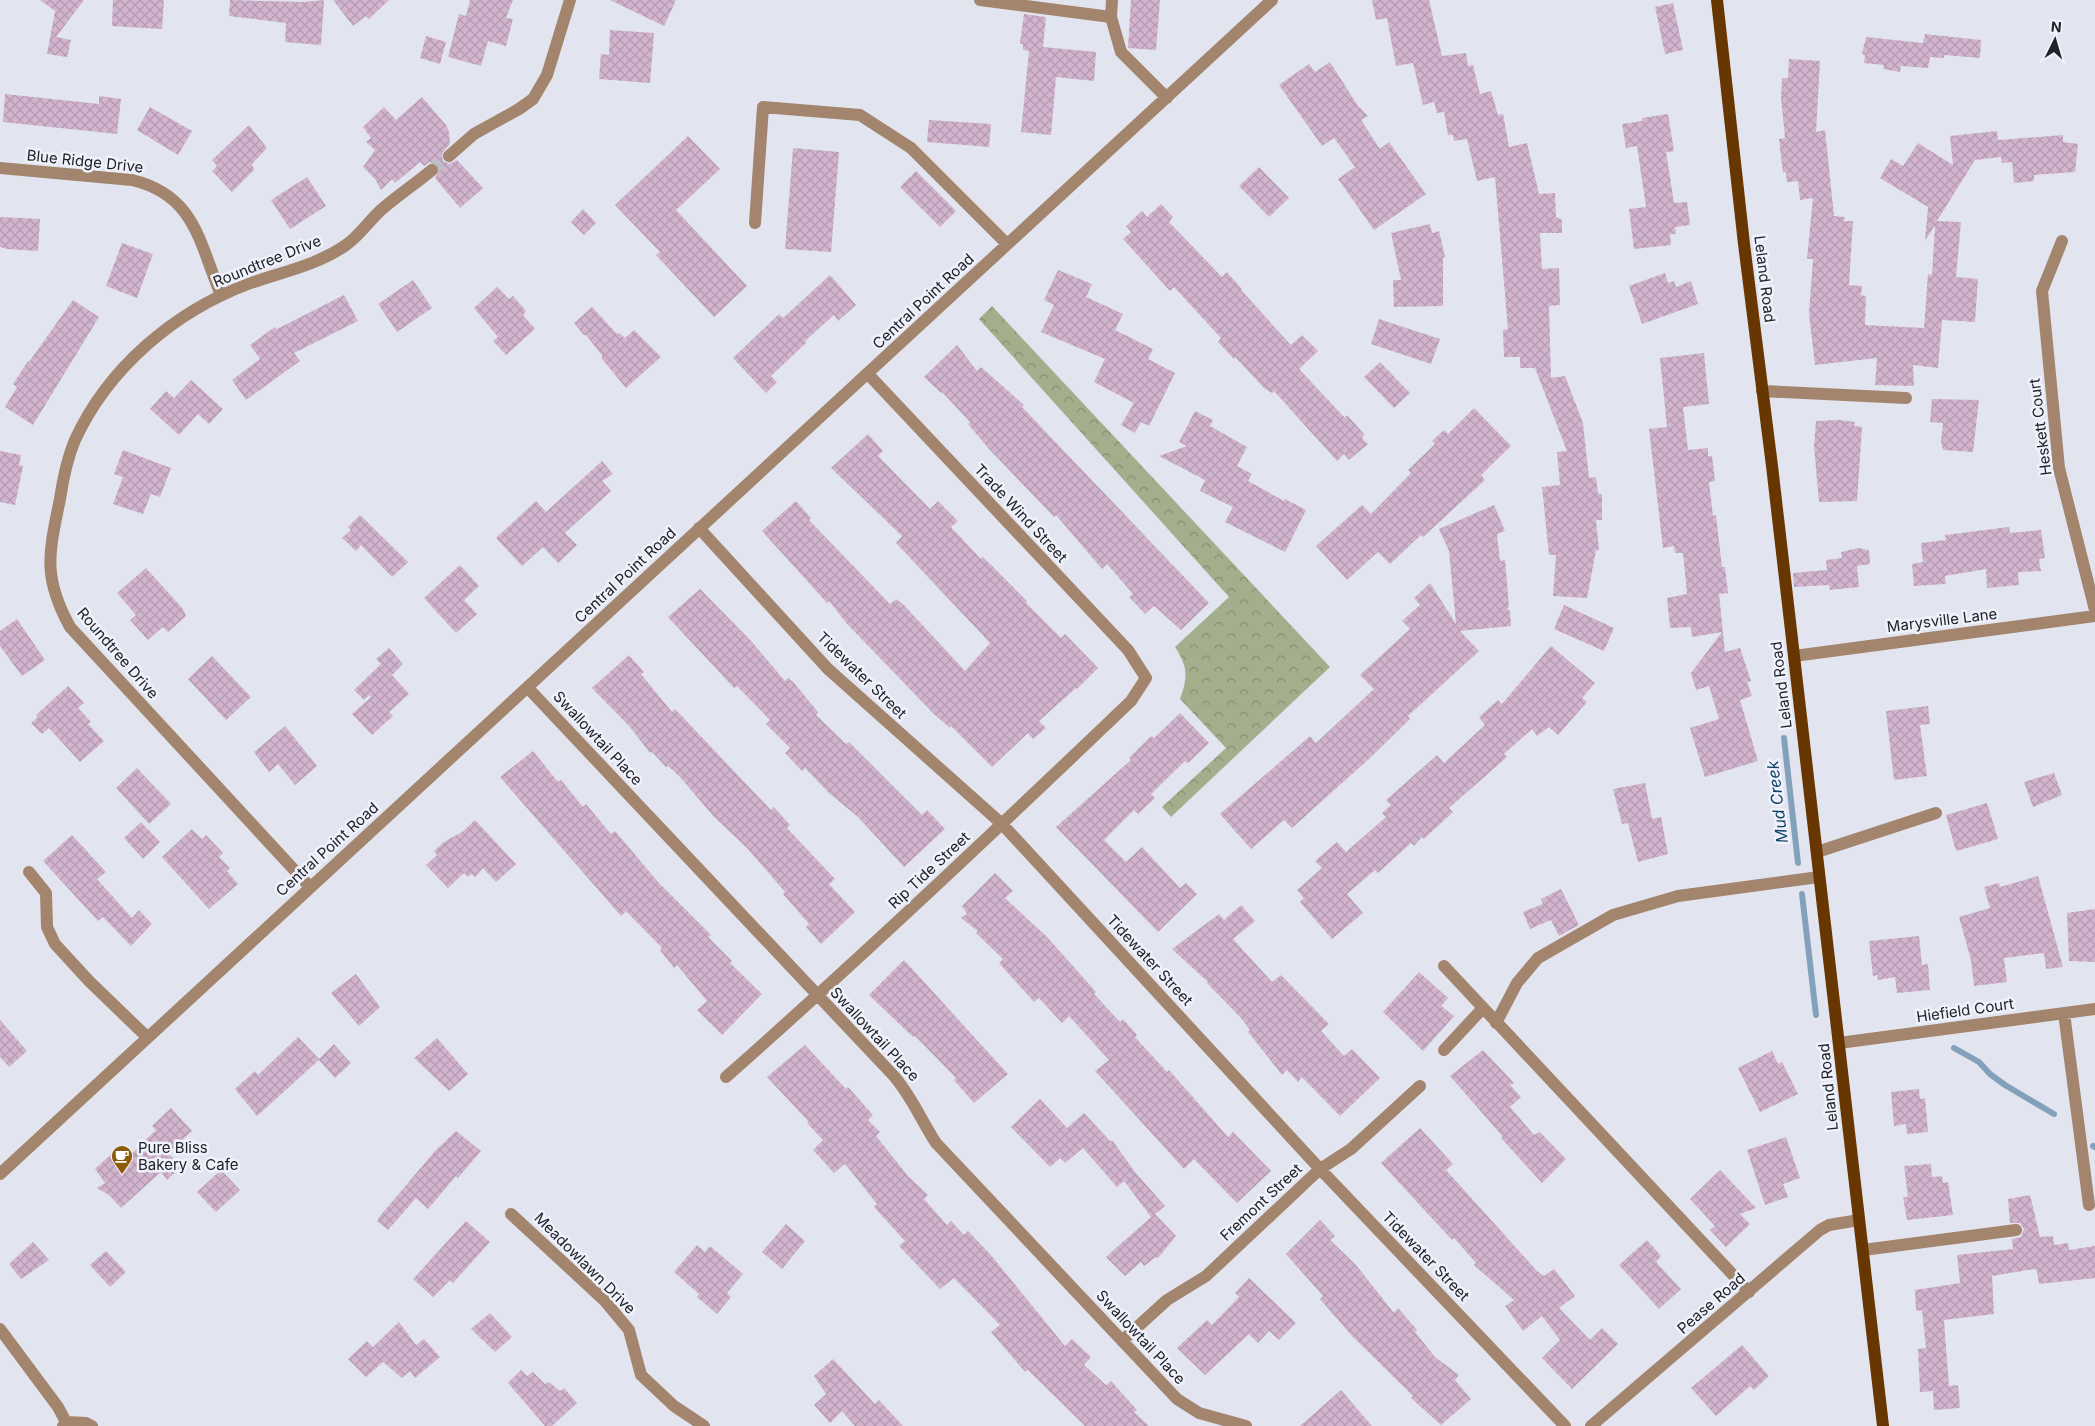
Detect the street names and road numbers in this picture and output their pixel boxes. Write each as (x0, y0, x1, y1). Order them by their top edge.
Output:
street label: Blue Ridge Drive (26, 145, 144, 177)
street label: Roundtree Drive (210, 231, 324, 291)
street label: Leland Road (1750, 234, 1780, 324)
street label: Central Point Road (868, 249, 978, 353)
street label: Heskett Court (2025, 377, 2055, 477)
street label: Trade Wind Street (970, 460, 1072, 566)
street label: Central Point Road (570, 523, 680, 627)
street label: Roundtree Drive (73, 603, 163, 703)
street label: Marysville Lane (1886, 604, 1998, 636)
street label: Tidewater Street (813, 627, 911, 723)
street label: Leland Road (1766, 640, 1796, 730)
street label: Swallowtail Place (549, 687, 647, 789)
street label: Central Point Road (272, 798, 382, 900)
street label: Rip Tide Street (884, 827, 974, 913)
street label: Tidewater Street (1103, 911, 1197, 1009)
street label: Swallowtail Place (826, 983, 924, 1085)
street label: Hiefield Court (1915, 994, 2015, 1026)
street label: Leland Road (1814, 1042, 1842, 1132)
street label: Fremont Street (1216, 1159, 1306, 1245)
street label: Tidewater Street (1378, 1207, 1474, 1305)
street label: Meadowlawn Drive (530, 1208, 640, 1318)
street label: Pease Road (1673, 1268, 1749, 1338)
street label: Swallowtail Place (1092, 1286, 1190, 1388)

